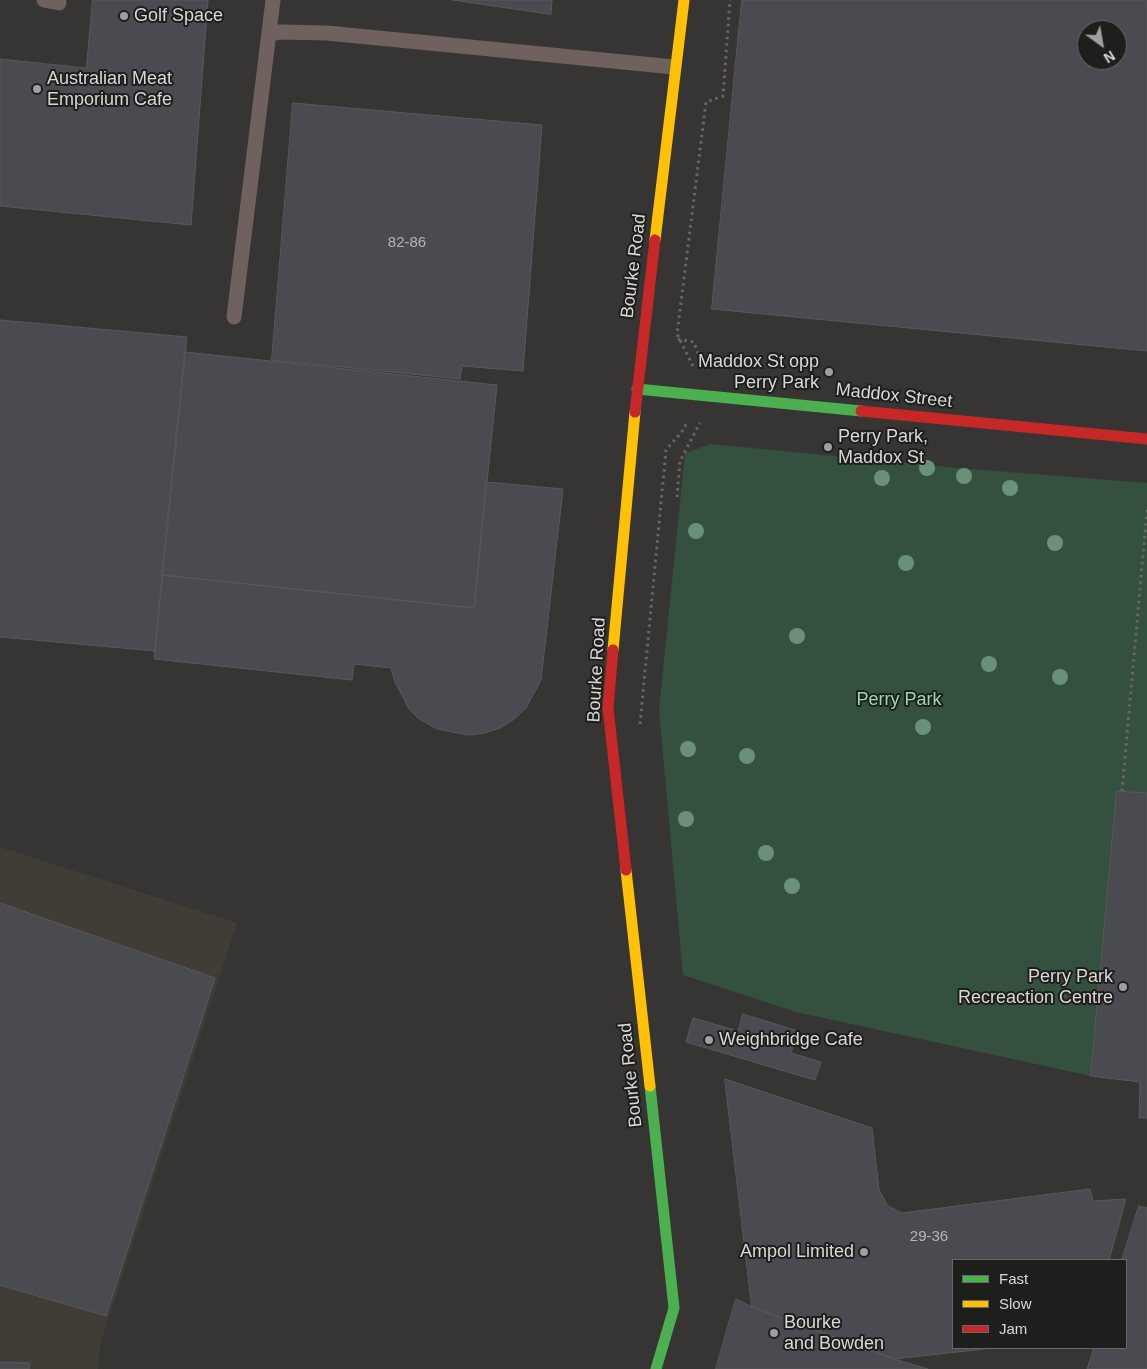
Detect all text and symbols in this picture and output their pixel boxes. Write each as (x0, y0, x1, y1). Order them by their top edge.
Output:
place label: Golf Space (134, 5, 223, 27)
marker: Golf Space (118, 10, 130, 22)
north arrow (1077, 20, 1127, 70)
text: N (1101, 47, 1118, 66)
place label: Australian Meat Emporium Cafe (47, 68, 172, 110)
marker: Australian Meat Emporium Cafe (31, 83, 43, 95)
street label: Bourke Road (617, 213, 651, 319)
house number: 82-86 (388, 234, 426, 252)
place label: Maddox St opp Perry Park (698, 351, 819, 394)
marker: Maddox St opp Perry Park (823, 366, 835, 378)
street label: Maddox Street (835, 379, 953, 413)
place label: Perry Park, Maddox St (838, 426, 928, 468)
marker: Perry Park, Maddox St (822, 441, 834, 453)
street label: Bourke Road (583, 617, 611, 723)
park label: Perry Park (856, 689, 942, 711)
place label: Perry Park Recreaction Centre (958, 966, 1113, 1009)
marker: Perry Park Recreaction Centre (1117, 981, 1129, 993)
street label: Bourke Road (615, 1022, 647, 1128)
place label: Weighbridge Cafe (719, 1029, 863, 1051)
marker: Weighbridge Cafe (703, 1034, 715, 1046)
house number: 29-36 (910, 1228, 948, 1246)
place label: Ampol Limited (740, 1241, 854, 1263)
marker: Ampol Limited (858, 1246, 870, 1258)
legend (952, 1259, 1127, 1349)
text: Fast (999, 1270, 1028, 1287)
text: Slow (999, 1295, 1032, 1312)
place label: Bourke and Bowden (784, 1312, 884, 1355)
text: Jam (999, 1320, 1027, 1337)
marker: Bourke and Bowden (768, 1327, 780, 1339)

